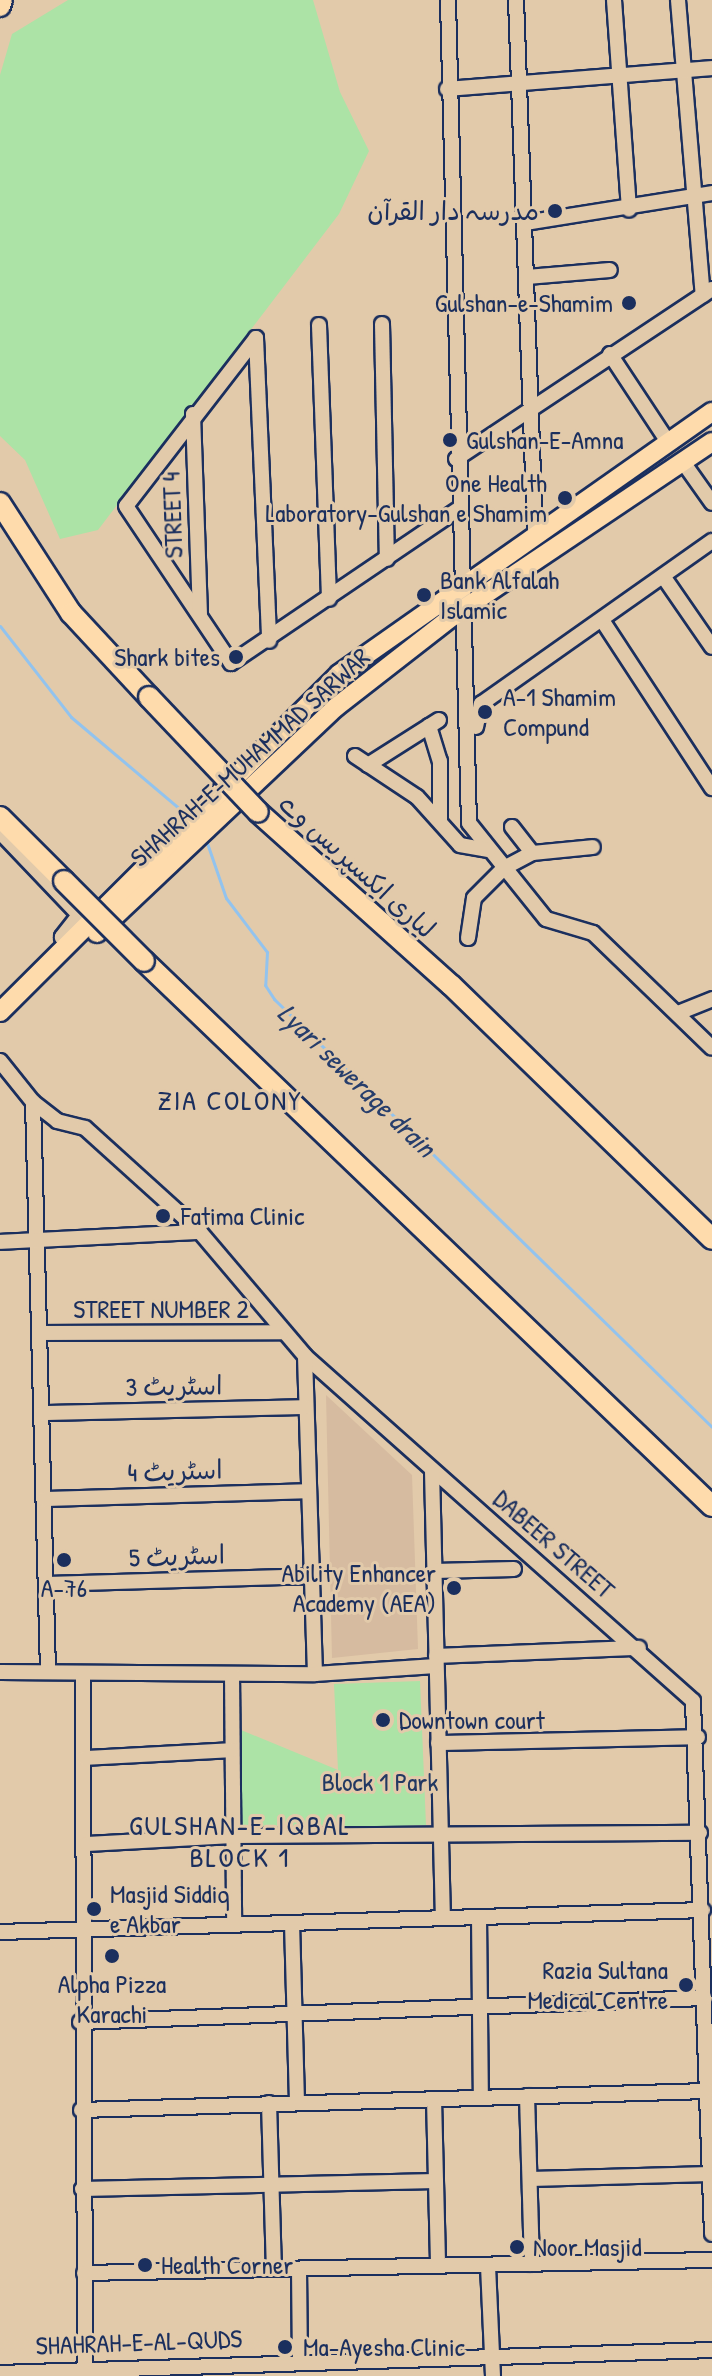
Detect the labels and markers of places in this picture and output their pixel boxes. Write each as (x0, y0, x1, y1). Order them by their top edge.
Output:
place label: مدرسہ دار القرآن (367, 195, 539, 227)
marker: مدرسہ دار القرآن (546, 202, 564, 220)
place label: Gulshan-e-Shamim (435, 287, 613, 319)
marker: Gulshan-e-Shamim (620, 294, 638, 312)
place label: Gulshan-E-Amna (466, 424, 623, 456)
marker: Gulshan-E-Amna (441, 431, 459, 449)
place label: One Health Laboratory-Gulshan e Shamim (266, 467, 547, 528)
marker: One Health Laboratory-Gulshan e Shamim (554, 487, 576, 509)
place label: Bank Alfalah Islamic (440, 564, 559, 626)
marker: Bank Alfalah Islamic (415, 586, 433, 604)
place label: Shark bites (114, 641, 220, 673)
marker: Shark bites (227, 648, 245, 666)
place label: A-1 Shamim Compund (503, 681, 616, 742)
marker: A-1 Shamim Compund (474, 701, 496, 723)
place label: Fatima Clinic (181, 1200, 304, 1232)
marker: Fatima Clinic (152, 1205, 174, 1227)
marker: A-76 (55, 1551, 73, 1569)
place label: Ability Enhancer Academy (AEA) (282, 1557, 436, 1618)
place label: A-76 (41, 1572, 87, 1604)
marker: Ability Enhancer Academy (AEA) (443, 1577, 465, 1599)
place label: Downtown court (399, 1704, 545, 1736)
marker: Downtown court (374, 1711, 392, 1729)
place label: Masjid Siddiq e Akbar (110, 1878, 230, 1940)
marker: Masjid Siddiq e Akbar (85, 1900, 103, 1918)
marker: Alpha Pizza Karachi (103, 1947, 121, 1965)
place label: Razia Sultana Medical Centre (527, 1954, 668, 2016)
place label: Alpha Pizza Karachi (58, 1968, 166, 2030)
marker: Razia Sultana Medical Centre (675, 1974, 697, 1996)
place label: Noor Masjid (533, 2231, 642, 2263)
marker: Noor Masjid (508, 2238, 526, 2256)
place label: Health Corner (161, 2249, 293, 2281)
marker: Health Corner (136, 2256, 154, 2274)
place label: Ma-Ayesha Clinic (303, 2331, 465, 2363)
marker: Ma-Ayesha Clinic (274, 2336, 296, 2358)

